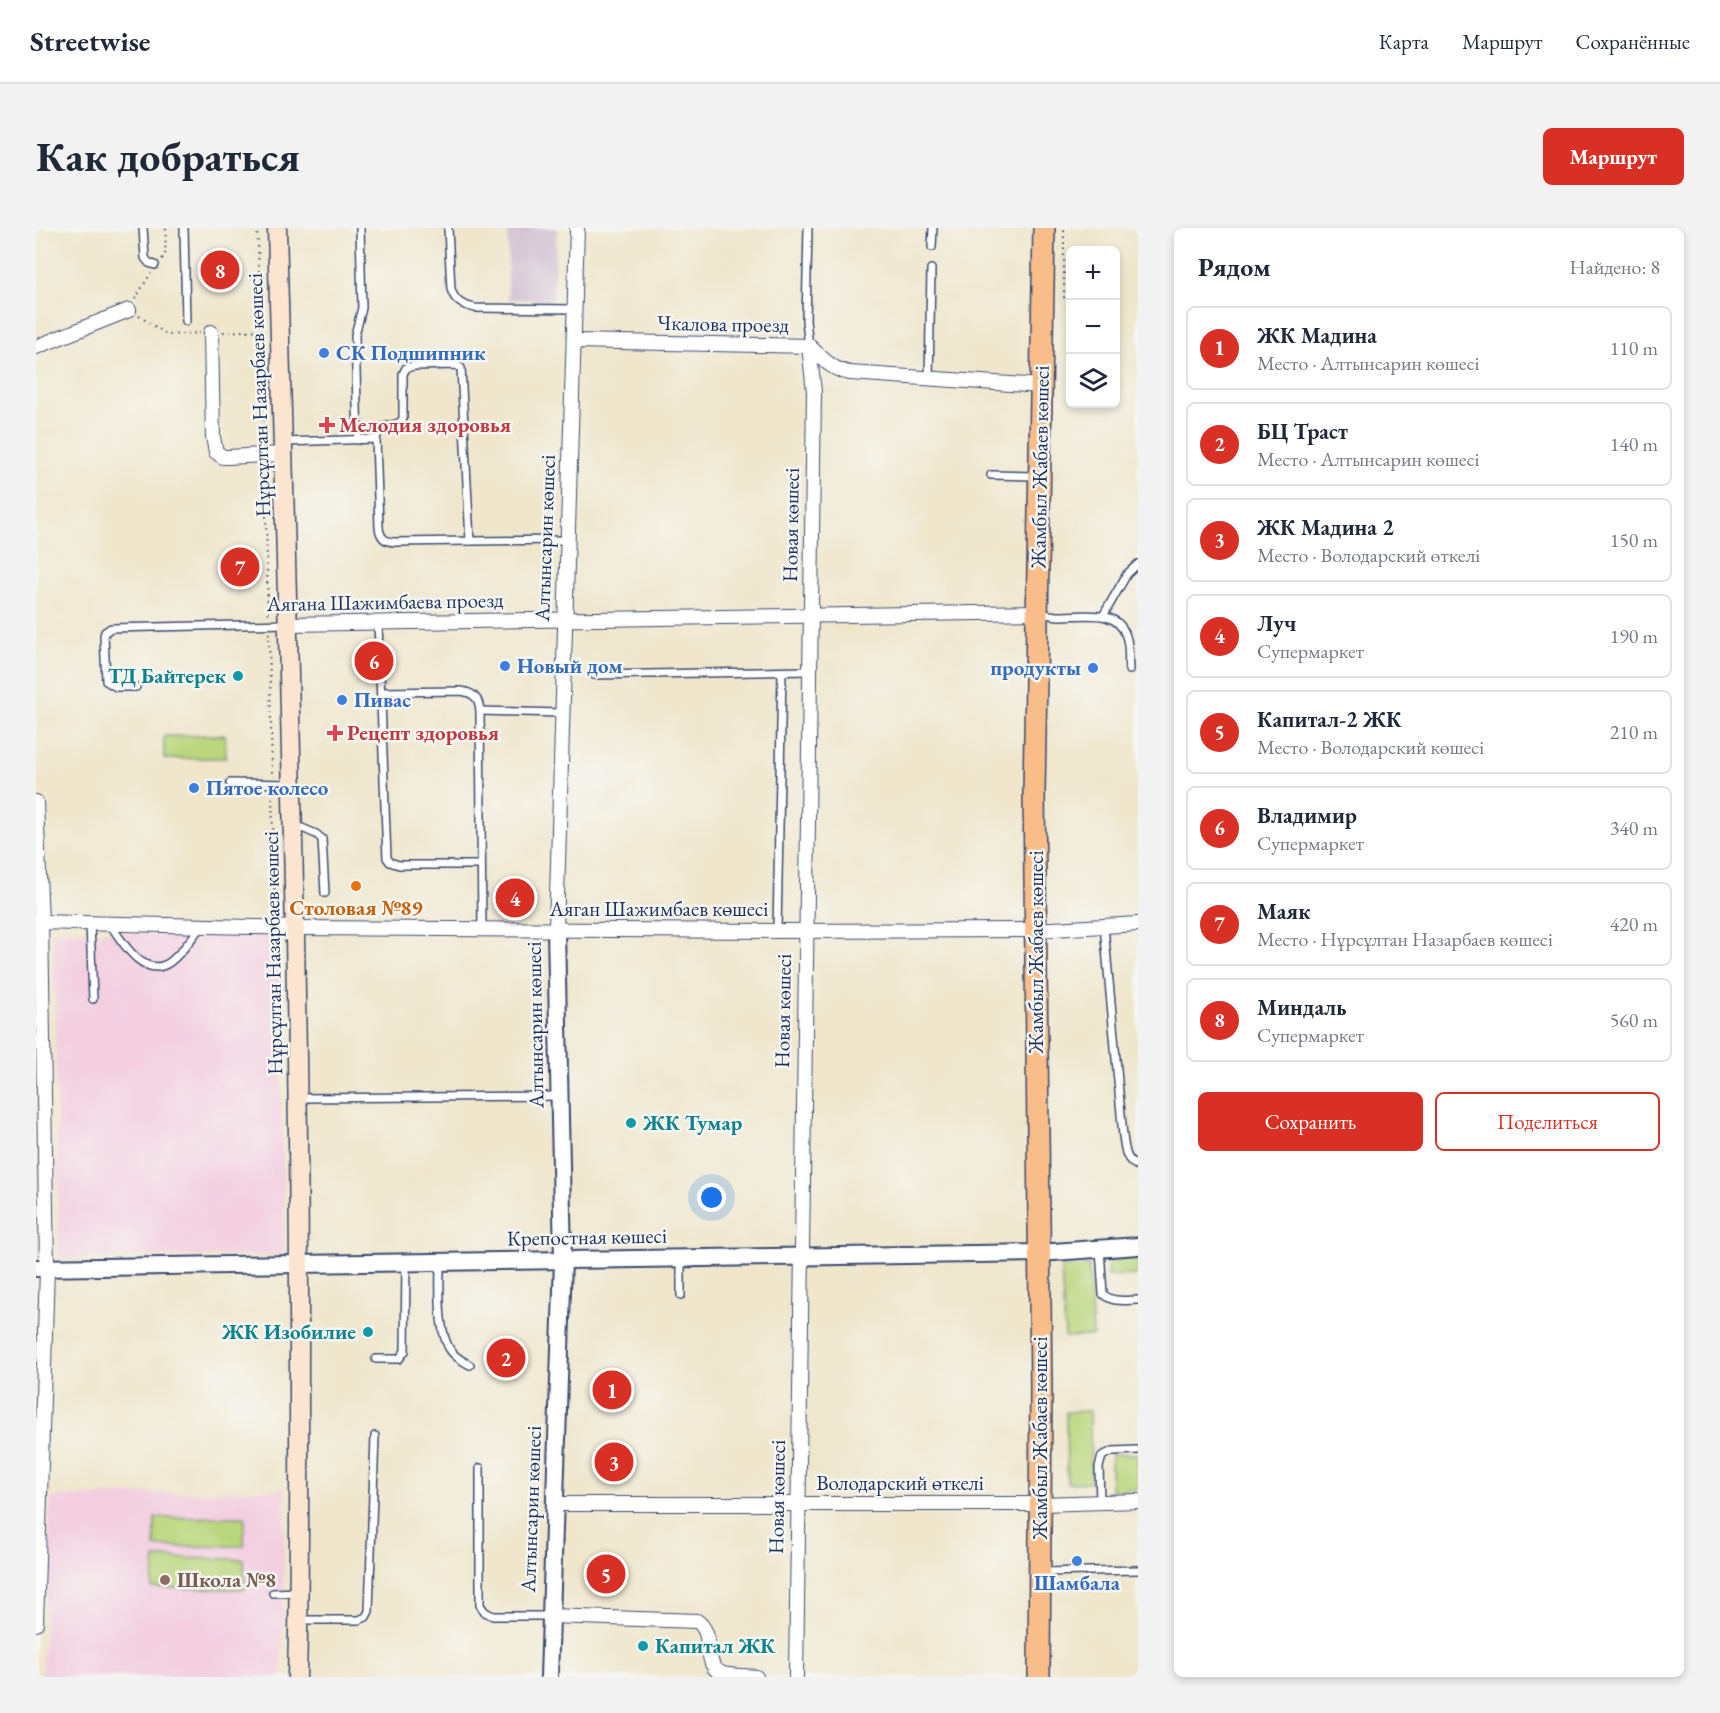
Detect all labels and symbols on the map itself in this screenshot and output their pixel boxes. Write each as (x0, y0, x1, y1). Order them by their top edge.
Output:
pin: 8 (200, 248, 240, 292)
street label: Нұрсұлтан Назарбаев көшесі (241, 273, 276, 517)
street label: Чкалова проезд (657, 309, 789, 338)
place label: СК Подшипник (336, 339, 486, 366)
marker: СК Подшипник (317, 346, 331, 360)
street label: Жамбыл Жабаев көшесі (1024, 365, 1055, 570)
place label: Мелодия здоровья (339, 411, 511, 438)
marker: Мелодия здоровья (320, 418, 334, 432)
street label: Алтынсарин көшесі (528, 454, 561, 623)
street label: Новая көшесі (776, 468, 805, 582)
pin: 7 (220, 544, 260, 590)
street label: Аягана Шажимбаева проезд (265, 586, 504, 617)
pin: 6 (354, 638, 394, 684)
place label: Новый дом (517, 652, 623, 679)
place label: продукты (990, 654, 1081, 681)
marker: Новый дом (498, 659, 512, 673)
marker: продукты (1086, 661, 1100, 675)
place label: ТД Байтерек (108, 662, 226, 689)
marker: ТД Байтерек (231, 669, 245, 683)
place label: Пивас (354, 686, 411, 713)
marker: Пивас (335, 693, 349, 707)
place label: Рецепт здоровья (347, 719, 499, 746)
marker: Рецепт здоровья (328, 726, 342, 740)
place label: Пятое колесо (206, 774, 329, 801)
marker: Пятое колесо (187, 781, 201, 795)
street label: Нұрсұлтан Назарбаев көшесі (257, 831, 288, 1075)
street label: Жамбыл Жабаев көшесі (1022, 850, 1049, 1055)
pin: 4 (496, 876, 534, 920)
marker: Столовая №89 (349, 879, 363, 893)
place label: Столовая №89 (289, 894, 423, 921)
street label: Аяган Шажимбаев көшесі (549, 895, 769, 922)
street label: Алтынсарин көшесі (520, 941, 549, 1110)
street label: Новая көшесі (768, 954, 797, 1068)
place label: ЖК Тумар (642, 1109, 743, 1136)
marker: ЖК Тумар (624, 1116, 638, 1130)
your location (697, 1183, 726, 1212)
street label: Крепостная көшесі (507, 1222, 667, 1251)
place label: ЖК Изобилие (221, 1318, 356, 1345)
marker: ЖК Изобилие (361, 1325, 375, 1339)
pin: 2 (486, 1336, 526, 1380)
street label: Жамбыл Жабаев көшесі (1026, 1336, 1053, 1541)
pin: 1 (592, 1368, 632, 1412)
street label: Алтынсарин көшесі (514, 1425, 547, 1594)
pin: 3 (594, 1440, 634, 1484)
street label: Новая көшесі (762, 1440, 791, 1554)
street label: Володарский өткелі (816, 1469, 984, 1496)
pin: 5 (586, 1552, 626, 1596)
marker: Шамбала (1070, 1554, 1084, 1568)
place label: Школа №8 (177, 1566, 276, 1593)
place label: Шамбала (1034, 1569, 1121, 1596)
marker: Школа №8 (158, 1573, 172, 1587)
place label: Капитал ЖК (655, 1632, 776, 1659)
marker: Капитал ЖК (636, 1639, 650, 1653)

